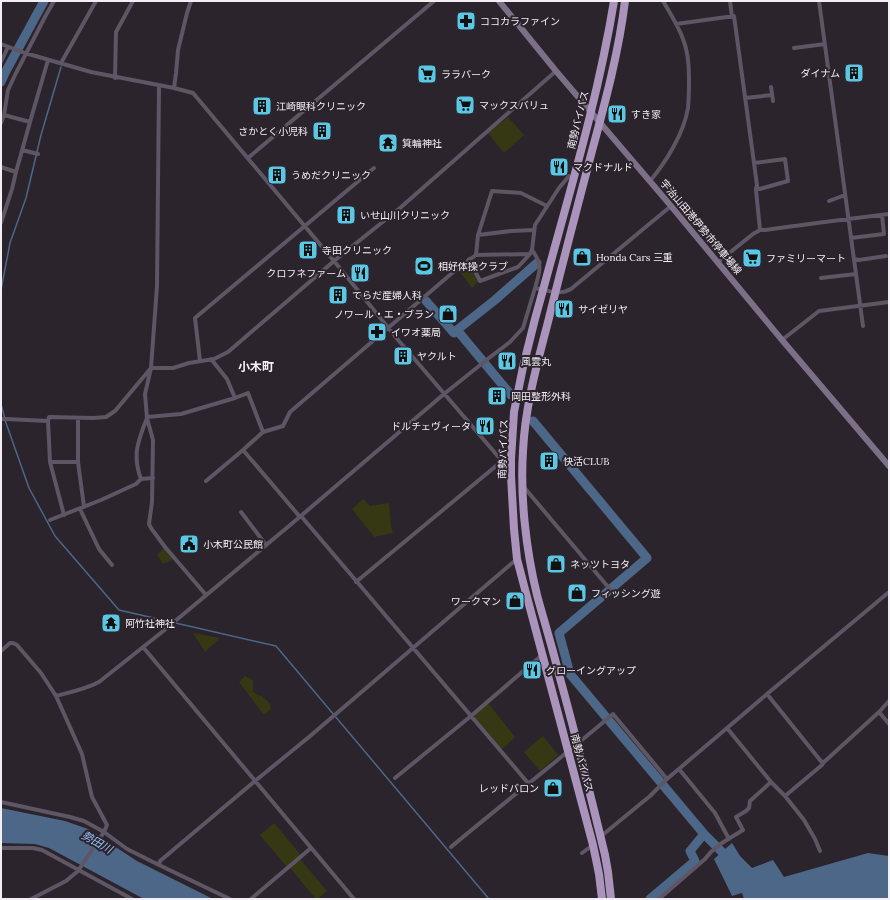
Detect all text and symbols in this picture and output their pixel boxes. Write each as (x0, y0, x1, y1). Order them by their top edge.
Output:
pharmacy icon: ココカラファイン (455, 10, 477, 32)
place label: ココカラファイン (480, 15, 560, 28)
building icon: ダイナム (843, 62, 865, 84)
supermarket icon: ララパーク (416, 63, 438, 85)
place label: ダイナム (801, 67, 840, 80)
place label: ララパーク (441, 68, 491, 81)
street label: 南勢バイパス (564, 89, 592, 151)
supermarket icon: マックスバリュ (454, 94, 476, 116)
building icon: 江崎眼科クリニック (251, 95, 273, 117)
place label: マックスバリュ (479, 99, 549, 112)
place label: 江崎眼科クリニック (276, 100, 366, 113)
restaurant icon: すき家 (606, 103, 628, 125)
place label: すき家 (631, 108, 661, 121)
building icon: さかとく小児科 (311, 120, 333, 142)
place label: さかとく小児科 (238, 125, 308, 138)
temple icon: 箕輪神社 (377, 132, 399, 154)
place label: 箕輪神社 (402, 137, 442, 150)
restaurant icon: マクドナルド (548, 156, 570, 178)
place label: マクドナルド (573, 161, 633, 174)
building icon: うめだクリニック (266, 164, 288, 186)
place label: うめだクリニック (291, 169, 371, 182)
street label: 宇治山田港伊勢市停車場線 (657, 177, 745, 277)
building icon: いせ山川クリニック (335, 204, 357, 226)
place label: いせ山川クリニック (360, 209, 450, 222)
building icon: 寺田クリニック (297, 239, 319, 261)
place label: 寺田クリニック (322, 244, 392, 257)
shop icon: Honda Cars 三重 (571, 246, 593, 268)
supermarket icon: ファミリーマート (741, 247, 763, 269)
place label: Honda Cars 三重 (596, 251, 673, 264)
place label: ファミリーマート (766, 252, 846, 265)
sports icon: 相好体操クラブ (413, 255, 435, 277)
place label: 相好体操クラブ (438, 260, 508, 273)
restaurant icon: クロフネファーム (349, 262, 371, 284)
place label: クロフネファーム (266, 267, 346, 280)
building icon: てらだ産婦人科 (327, 284, 349, 306)
place label: てらだ産婦人科 (352, 289, 422, 302)
restaurant icon: サイゼリヤ (553, 298, 575, 320)
shop icon: ノワール・エ・ブラン (437, 303, 459, 325)
place label: サイゼリヤ (578, 303, 628, 316)
place label: ノワール・エ・ブラン (334, 308, 434, 321)
pharmacy icon: イワオ薬局 (366, 321, 388, 343)
place label: イワオ薬局 (391, 326, 441, 339)
building icon: ヤクルト (392, 345, 414, 367)
place label: ヤクルト (417, 350, 457, 363)
restaurant icon: 風雲丸 (496, 350, 518, 372)
place label: 風雲丸 (521, 355, 551, 368)
district label: 小木町 (238, 359, 274, 374)
building icon: 岡田整形外科 (486, 385, 508, 407)
place label: 岡田整形外科 (511, 390, 571, 403)
restaurant icon: ドルチェヴィータ (474, 415, 496, 437)
street label: 南勢バイパス (495, 419, 511, 479)
place label: ドルチェヴィータ (391, 420, 471, 433)
building icon: 快活CLUB (538, 450, 560, 472)
place label: 快活CLUB (563, 455, 609, 468)
public building icon: 小木町公民館 (178, 533, 200, 555)
place label: 小木町公民館 (203, 538, 263, 551)
shop icon: ネッツトヨタ (545, 553, 567, 575)
place label: ネッツトヨタ (570, 558, 630, 571)
shop icon: フィッシング遊 (566, 582, 588, 604)
place label: フィッシング遊 (591, 587, 661, 600)
shop icon: ワークマン (504, 590, 526, 612)
place label: ワークマン (451, 595, 501, 608)
temple icon: 阿竹社神社 (100, 612, 122, 634)
place label: 阿竹社神社 (125, 617, 175, 630)
restaurant icon: グローイングアップ (521, 659, 543, 681)
place label: グローイングアップ (546, 664, 636, 677)
street label: 南勢バイパス (568, 732, 596, 794)
shop icon: レッドバロン (542, 777, 564, 799)
place label: レッドバロン (479, 782, 539, 795)
water label: 勢田川 (79, 828, 116, 857)

